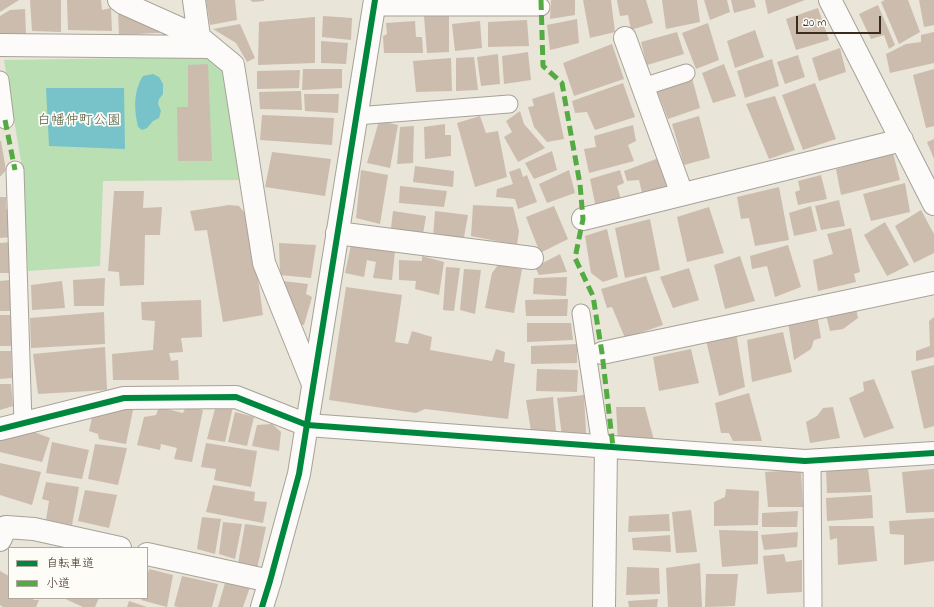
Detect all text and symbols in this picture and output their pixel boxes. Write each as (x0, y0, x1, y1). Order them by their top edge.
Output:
scale bar (798, 8, 883, 34)
text: 20 m (803, 14, 826, 32)
park label: 白幡仲町公園 (37, 114, 121, 130)
legend (8, 547, 148, 599)
text: 自転車道 (46, 555, 94, 573)
text: 小道 (46, 575, 70, 593)

